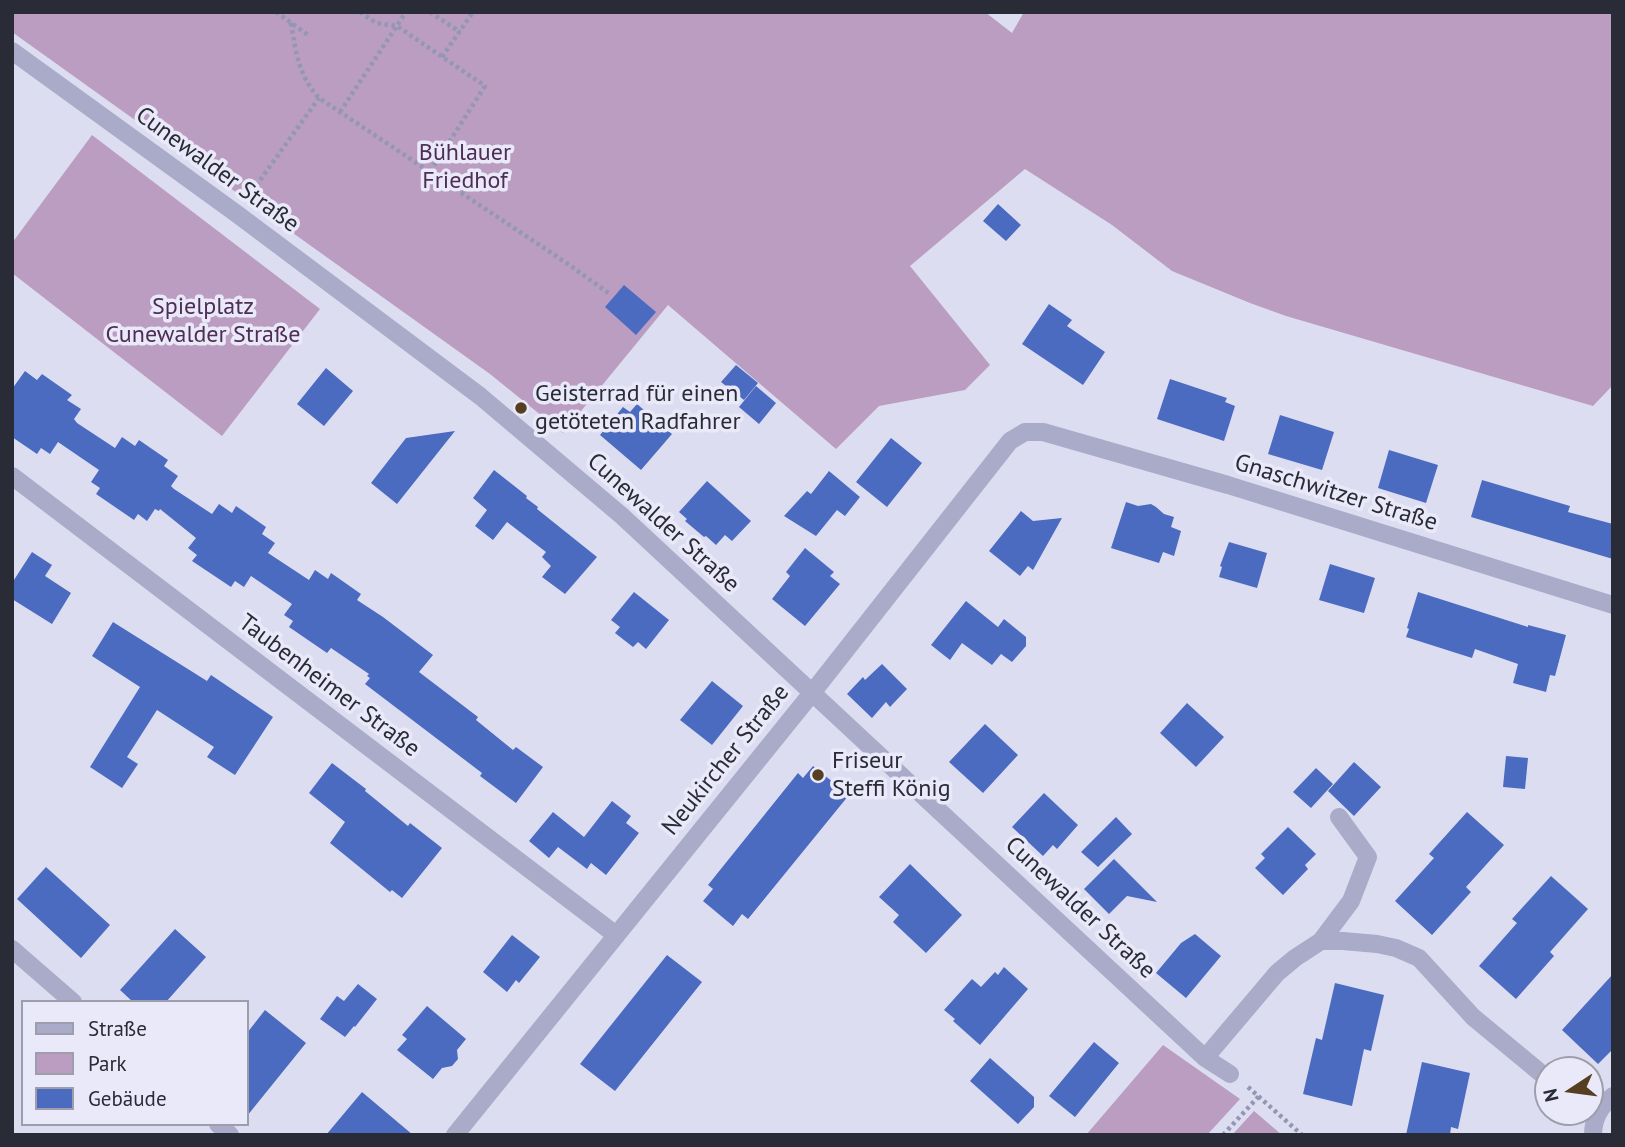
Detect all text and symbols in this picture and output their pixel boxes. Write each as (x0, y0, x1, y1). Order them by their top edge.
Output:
street label: Cunewalder Straße (130, 101, 304, 239)
park label: Bühlauer Friedhof (419, 139, 511, 195)
park label: Spielplatz Cunewalder Straße (106, 293, 300, 349)
place label: Geisterrad für einen getöteten Radfahrer (535, 380, 741, 436)
marker: Geisterrad für einen getöteten Radfahrer (513, 400, 529, 416)
street label: Cunewalder Straße (581, 447, 745, 599)
street label: Gnaschwitzer Straße (1231, 448, 1441, 538)
street label: Taubenheimer Straße (233, 609, 425, 763)
street label: Neukircher Straße (656, 679, 796, 841)
place label: Friseur Steffi König (832, 747, 951, 803)
marker: Friseur Steffi König (810, 767, 826, 783)
street label: Cunewalder Straße (999, 831, 1161, 985)
legend (21, 1000, 248, 1126)
text: Straße (88, 1015, 147, 1042)
text: Park (88, 1050, 127, 1077)
north arrow (1534, 1056, 1604, 1126)
text: Gebäude (88, 1085, 167, 1112)
text: N (1537, 1087, 1564, 1104)

